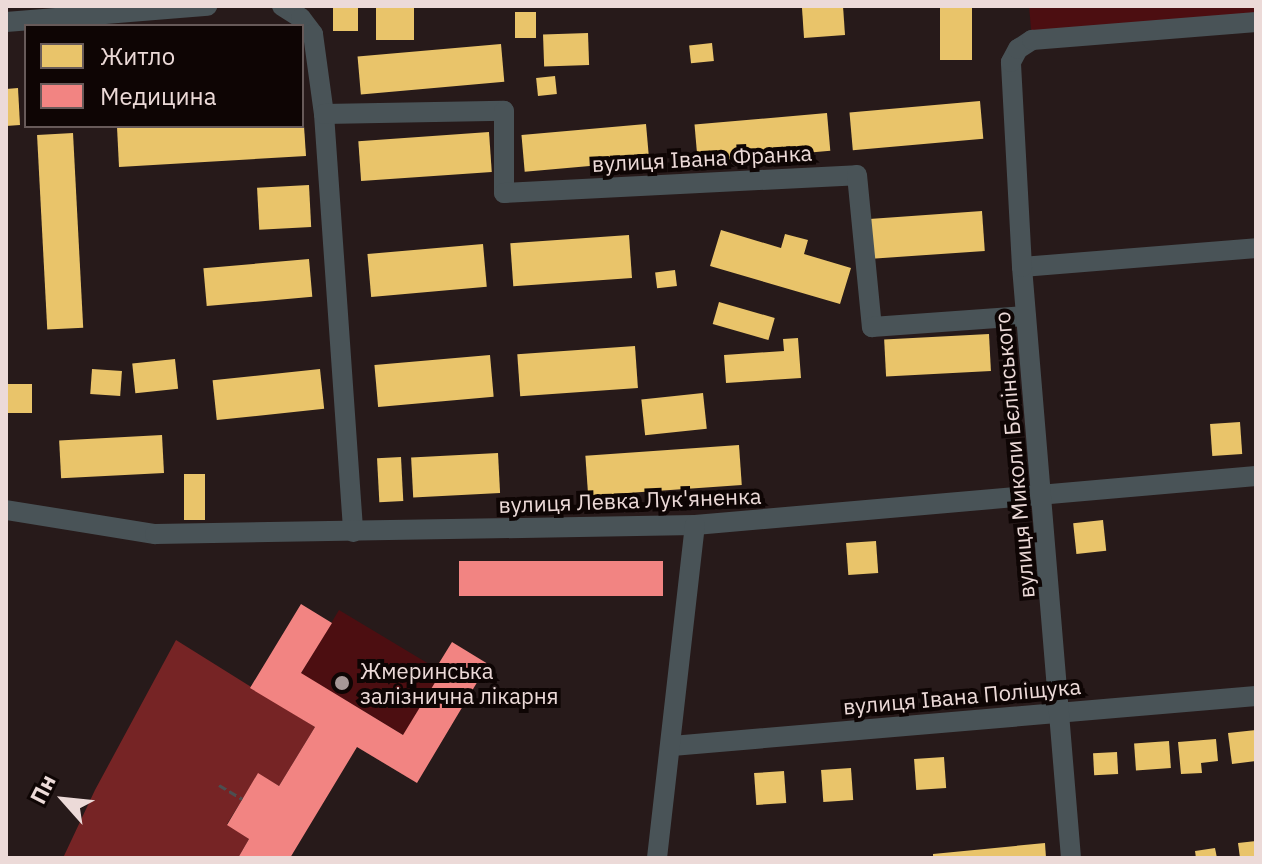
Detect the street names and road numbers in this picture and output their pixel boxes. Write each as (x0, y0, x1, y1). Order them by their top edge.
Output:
street label: вулиця Івана Франка (591, 139, 813, 177)
street label: вулиця Миколи Бєлінського (988, 311, 1040, 599)
street label: вулиця Левка Лук'яненка (498, 482, 762, 518)
street label: вулиця Івана Поліщука (842, 672, 1082, 720)

